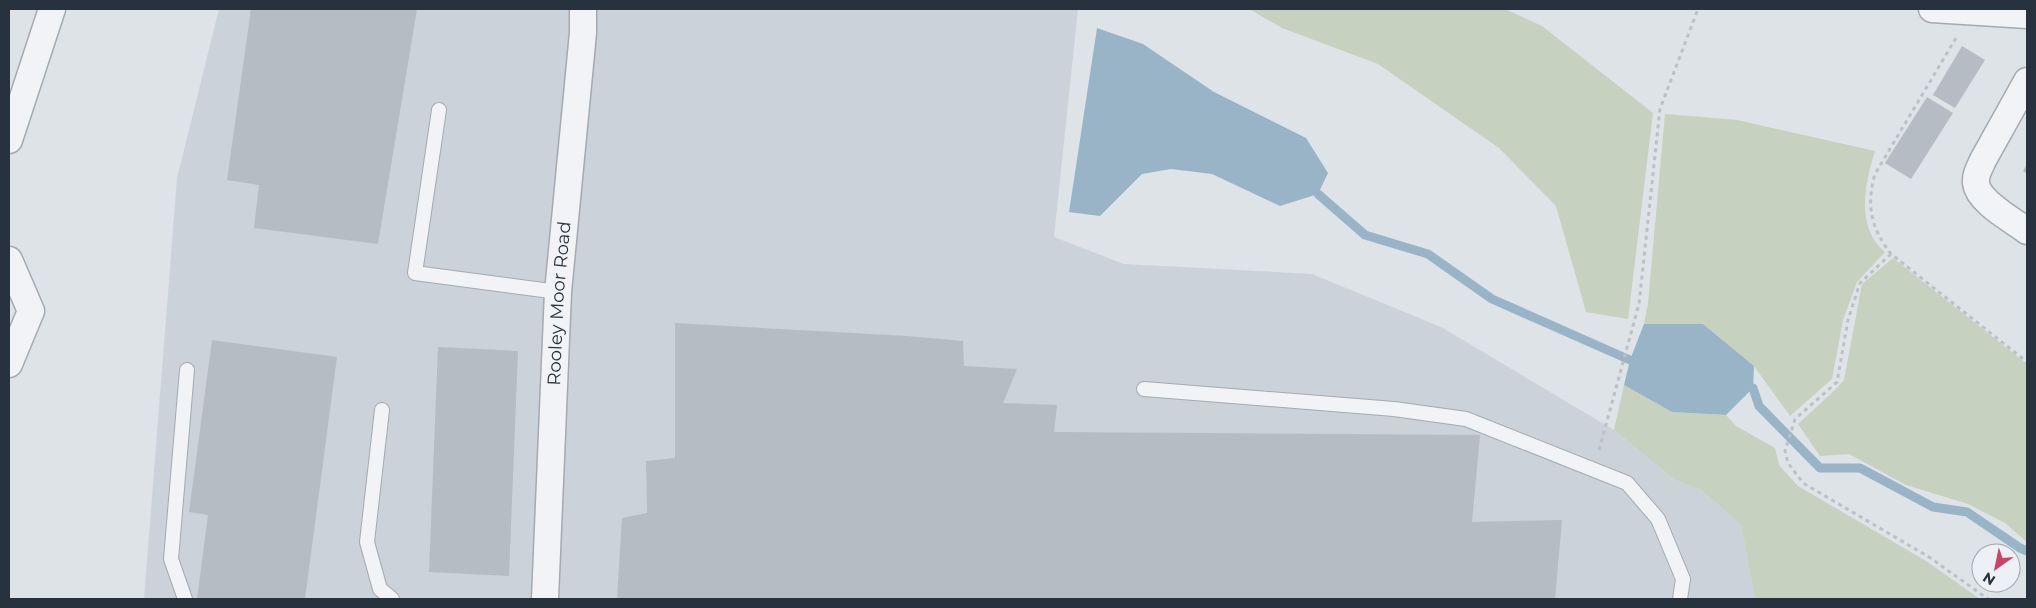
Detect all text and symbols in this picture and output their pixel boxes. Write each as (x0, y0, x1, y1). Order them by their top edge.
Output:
street label: Rooley Moor Road (543, 220, 576, 386)
north arrow (1971, 543, 2021, 593)
text: N (1979, 568, 1999, 590)

